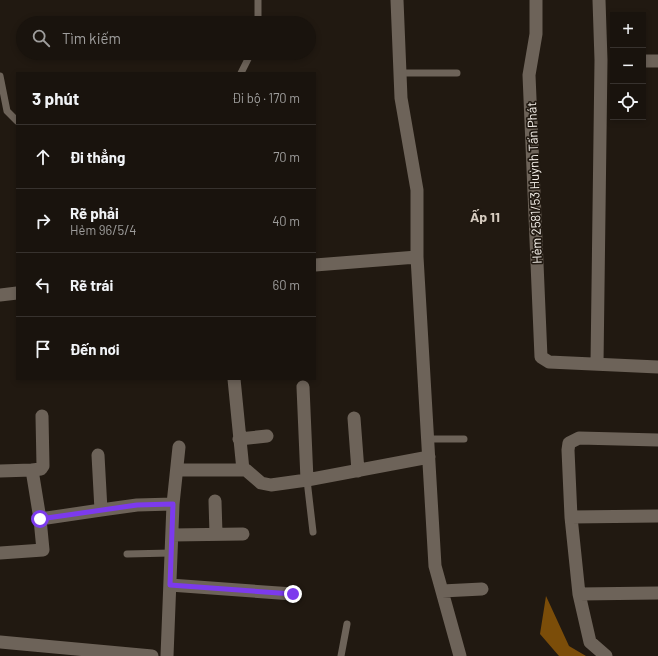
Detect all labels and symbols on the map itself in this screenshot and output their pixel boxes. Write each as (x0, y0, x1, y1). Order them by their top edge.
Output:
street label: Hẻm 2581/53 Huỳnh Tấn Phát (523, 102, 545, 264)
district label: Ấp 11 (470, 208, 500, 225)
route start (31, 510, 49, 528)
route end (284, 585, 302, 603)

